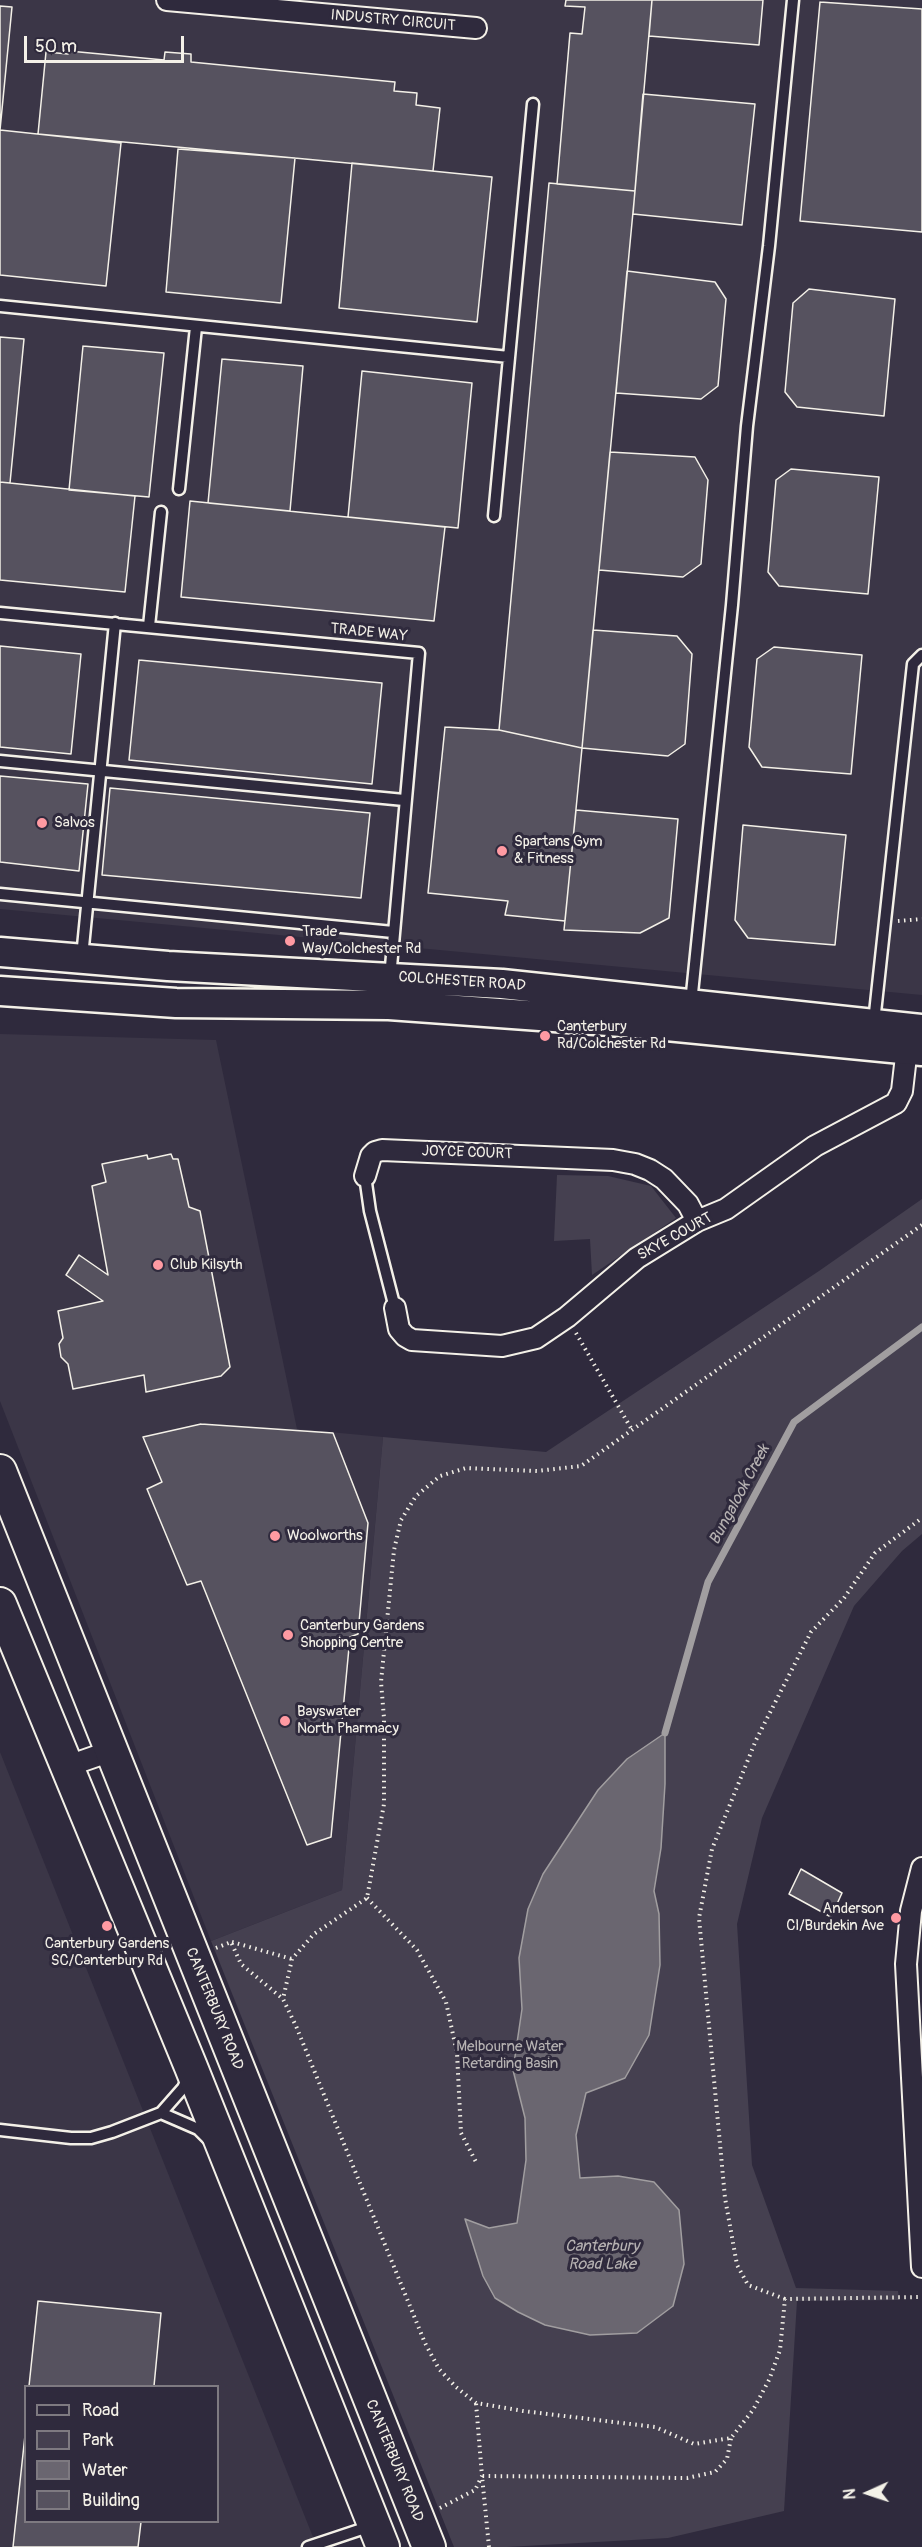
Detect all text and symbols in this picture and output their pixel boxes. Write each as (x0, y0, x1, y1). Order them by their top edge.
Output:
street label: INDUSTRY CIRCUIT (330, 7, 456, 35)
scale bar (27, 24, 188, 62)
text: 50 m (35, 35, 77, 58)
street label: TRADE WAY (329, 620, 409, 646)
place label: Salvos (54, 814, 95, 832)
marker: Salvos (35, 816, 49, 830)
place label: Spartans Gym & Fitness (514, 833, 603, 868)
marker: Spartans Gym & Fitness (495, 844, 509, 858)
place label: Trade Way/Colchester Rd (302, 923, 421, 958)
marker: Trade Way/Colchester Rd (283, 934, 297, 948)
street label: COLCHESTER ROAD (398, 969, 526, 995)
place label: Canterbury Rd/Colchester Rd (557, 1018, 666, 1053)
marker: Canterbury Rd/Colchester Rd (538, 1029, 552, 1043)
street label: JOYCE COURT (421, 1142, 513, 1164)
street label: SKYE COURT (634, 1209, 716, 1265)
place label: Club Kilsyth (170, 1256, 242, 1274)
marker: Club Kilsyth (151, 1258, 165, 1272)
water label: Bungalook Creek (706, 1442, 774, 1548)
place label: Woolworths (287, 1527, 363, 1545)
marker: Woolworths (268, 1529, 282, 1543)
place label: Canterbury Gardens Shopping Centre (300, 1617, 424, 1652)
marker: Canterbury Gardens Shopping Centre (281, 1628, 295, 1642)
place label: Bayswater North Pharmacy (297, 1703, 399, 1738)
marker: Bayswater North Pharmacy (278, 1714, 292, 1728)
place label: Anderson Cl/Burdekin Ave (786, 1900, 884, 1935)
marker: Anderson Cl/Burdekin Ave (889, 1911, 903, 1925)
marker: Canterbury Gardens SC/Canterbury Rd (100, 1919, 114, 1933)
place label: Canterbury Gardens SC/Canterbury Rd (45, 1935, 169, 1970)
street label: CANTERBURY ROAD (181, 1945, 247, 2073)
park label: Melbourne Water Retarding Basin (456, 2038, 564, 2073)
water label: Canterbury Road Lake (565, 2237, 639, 2275)
legend (24, 2385, 219, 2523)
street label: CANTERBURY ROAD (361, 2397, 427, 2525)
text: Road (82, 2399, 119, 2422)
text: Park (82, 2429, 114, 2452)
text: Water (82, 2459, 128, 2482)
north arrow (838, 2463, 898, 2523)
text: N (840, 2488, 860, 2500)
text: Building (82, 2489, 140, 2512)

